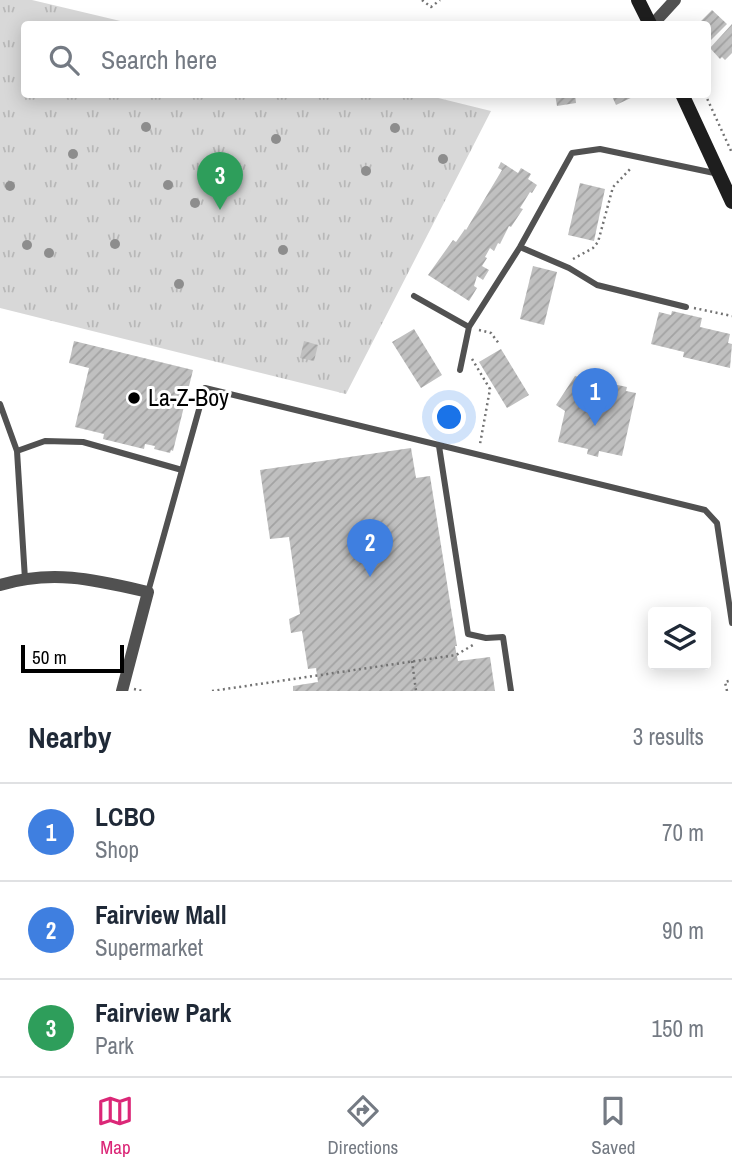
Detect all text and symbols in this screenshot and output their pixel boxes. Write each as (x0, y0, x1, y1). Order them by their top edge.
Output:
search box (21, 21, 711, 98)
icon: search (45, 41, 83, 79)
text: Search here (101, 42, 217, 77)
pin: 3 (197, 152, 243, 210)
pin: 1 (572, 368, 618, 426)
place label: La-Z-Boy (148, 381, 229, 413)
marker: La-Z-Boy (126, 390, 142, 406)
your location (432, 400, 466, 434)
pin: 2 (347, 519, 393, 577)
map controls (648, 607, 711, 670)
button: layers (648, 607, 711, 670)
scale bar (21, 642, 124, 674)
text: 50 m (32, 644, 67, 670)
text: Nearby (28, 717, 111, 757)
text: 3 results (633, 721, 704, 752)
text: LCBO (95, 799, 155, 834)
text: 1 (46, 817, 56, 848)
text: 70 m (662, 817, 704, 848)
text: Shop (95, 834, 139, 865)
text: Fairview Mall (95, 897, 227, 932)
text: 2 (46, 915, 56, 946)
text: 90 m (662, 915, 704, 946)
text: Supermarket (95, 932, 203, 963)
text: Fairview Park (95, 995, 231, 1030)
text: 3 (46, 1013, 56, 1044)
text: 150 m (652, 1013, 704, 1044)
text: Park (95, 1030, 134, 1061)
tab: Map (96, 1092, 134, 1160)
tab: Directions (327, 1092, 398, 1160)
tab: Saved (591, 1092, 636, 1160)

